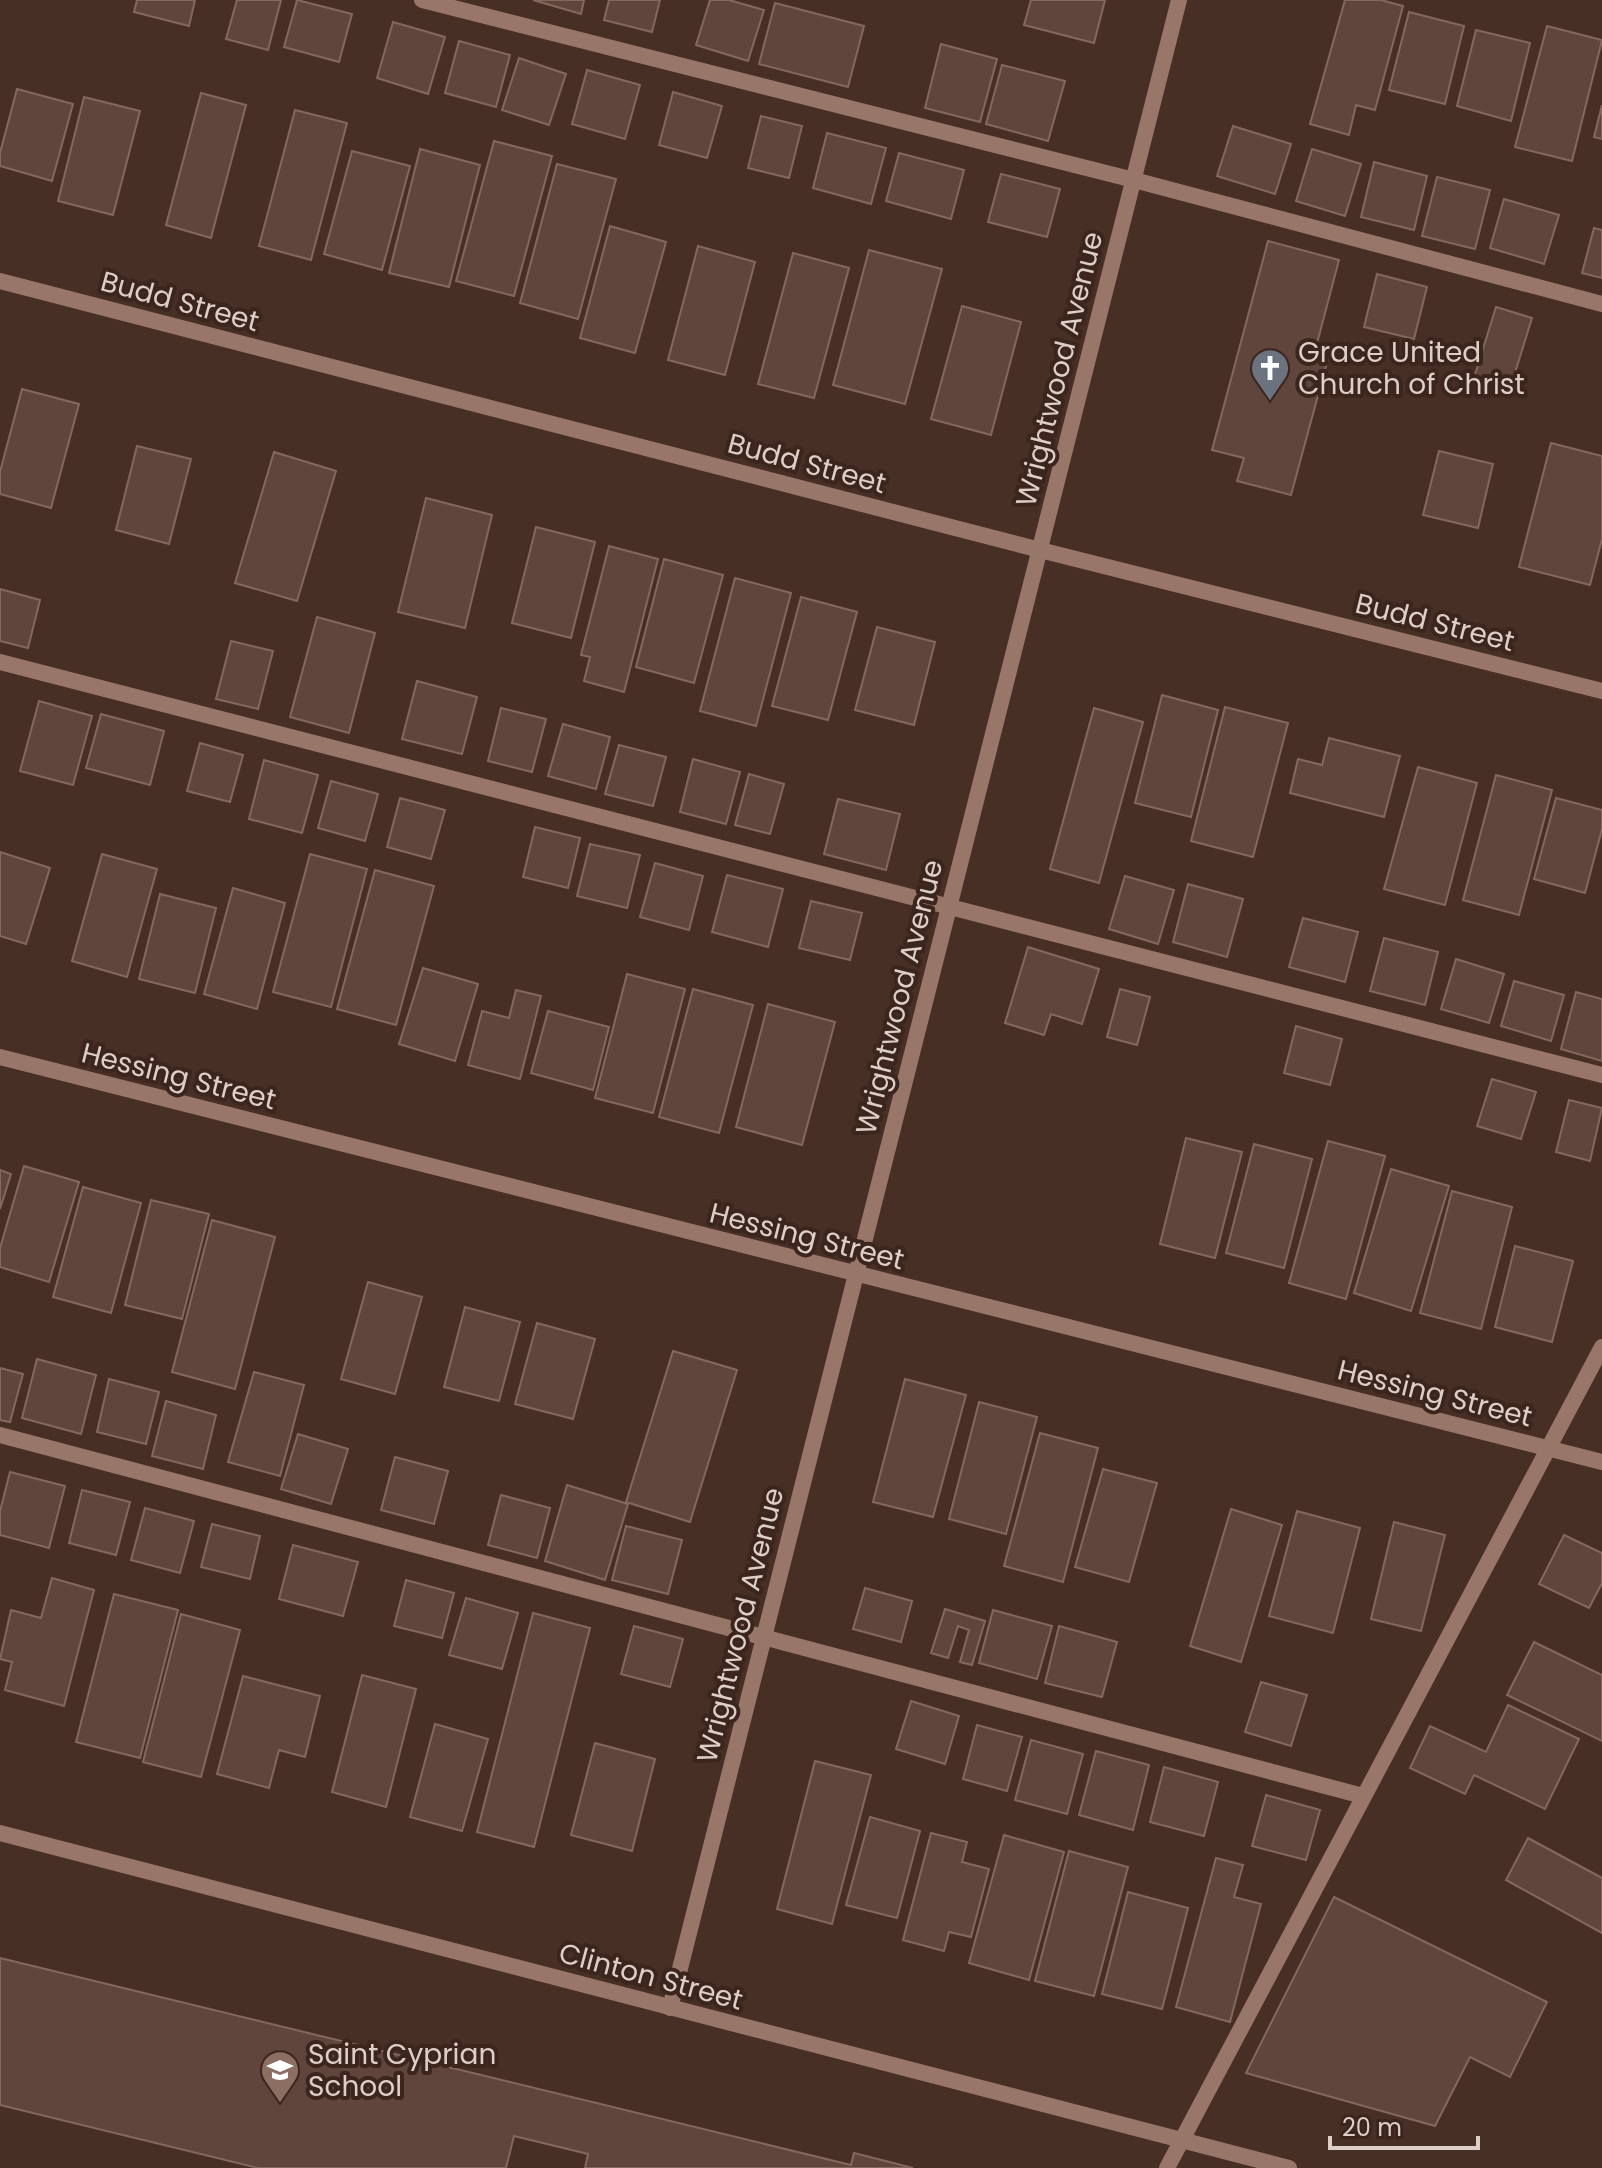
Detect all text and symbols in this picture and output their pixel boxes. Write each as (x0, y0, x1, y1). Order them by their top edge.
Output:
street label: Wrightwood Avenue (1006, 228, 1113, 511)
street label: Budd Street (96, 262, 263, 341)
place label: Grace United Church of Christ (1298, 333, 1525, 404)
church icon: Grace United Church of Christ (1249, 347, 1291, 402)
street label: Budd Street (723, 424, 890, 503)
street label: Budd Street (1351, 584, 1518, 661)
street label: Wrightwood Avenue (846, 856, 953, 1139)
street label: Hessing Street (78, 1033, 280, 1119)
street label: Hessing Street (706, 1193, 908, 1279)
street label: Hessing Street (1334, 1350, 1536, 1436)
street label: Wrightwood Avenue (687, 1484, 794, 1767)
street label: Clinton Street (555, 1933, 747, 2020)
place label: Saint Cyprian School (308, 2035, 496, 2106)
school or university icon: Saint Cyprian School (259, 2049, 301, 2104)
scale bar (1330, 2100, 1478, 2150)
text: 20 m (1342, 2111, 1402, 2144)

